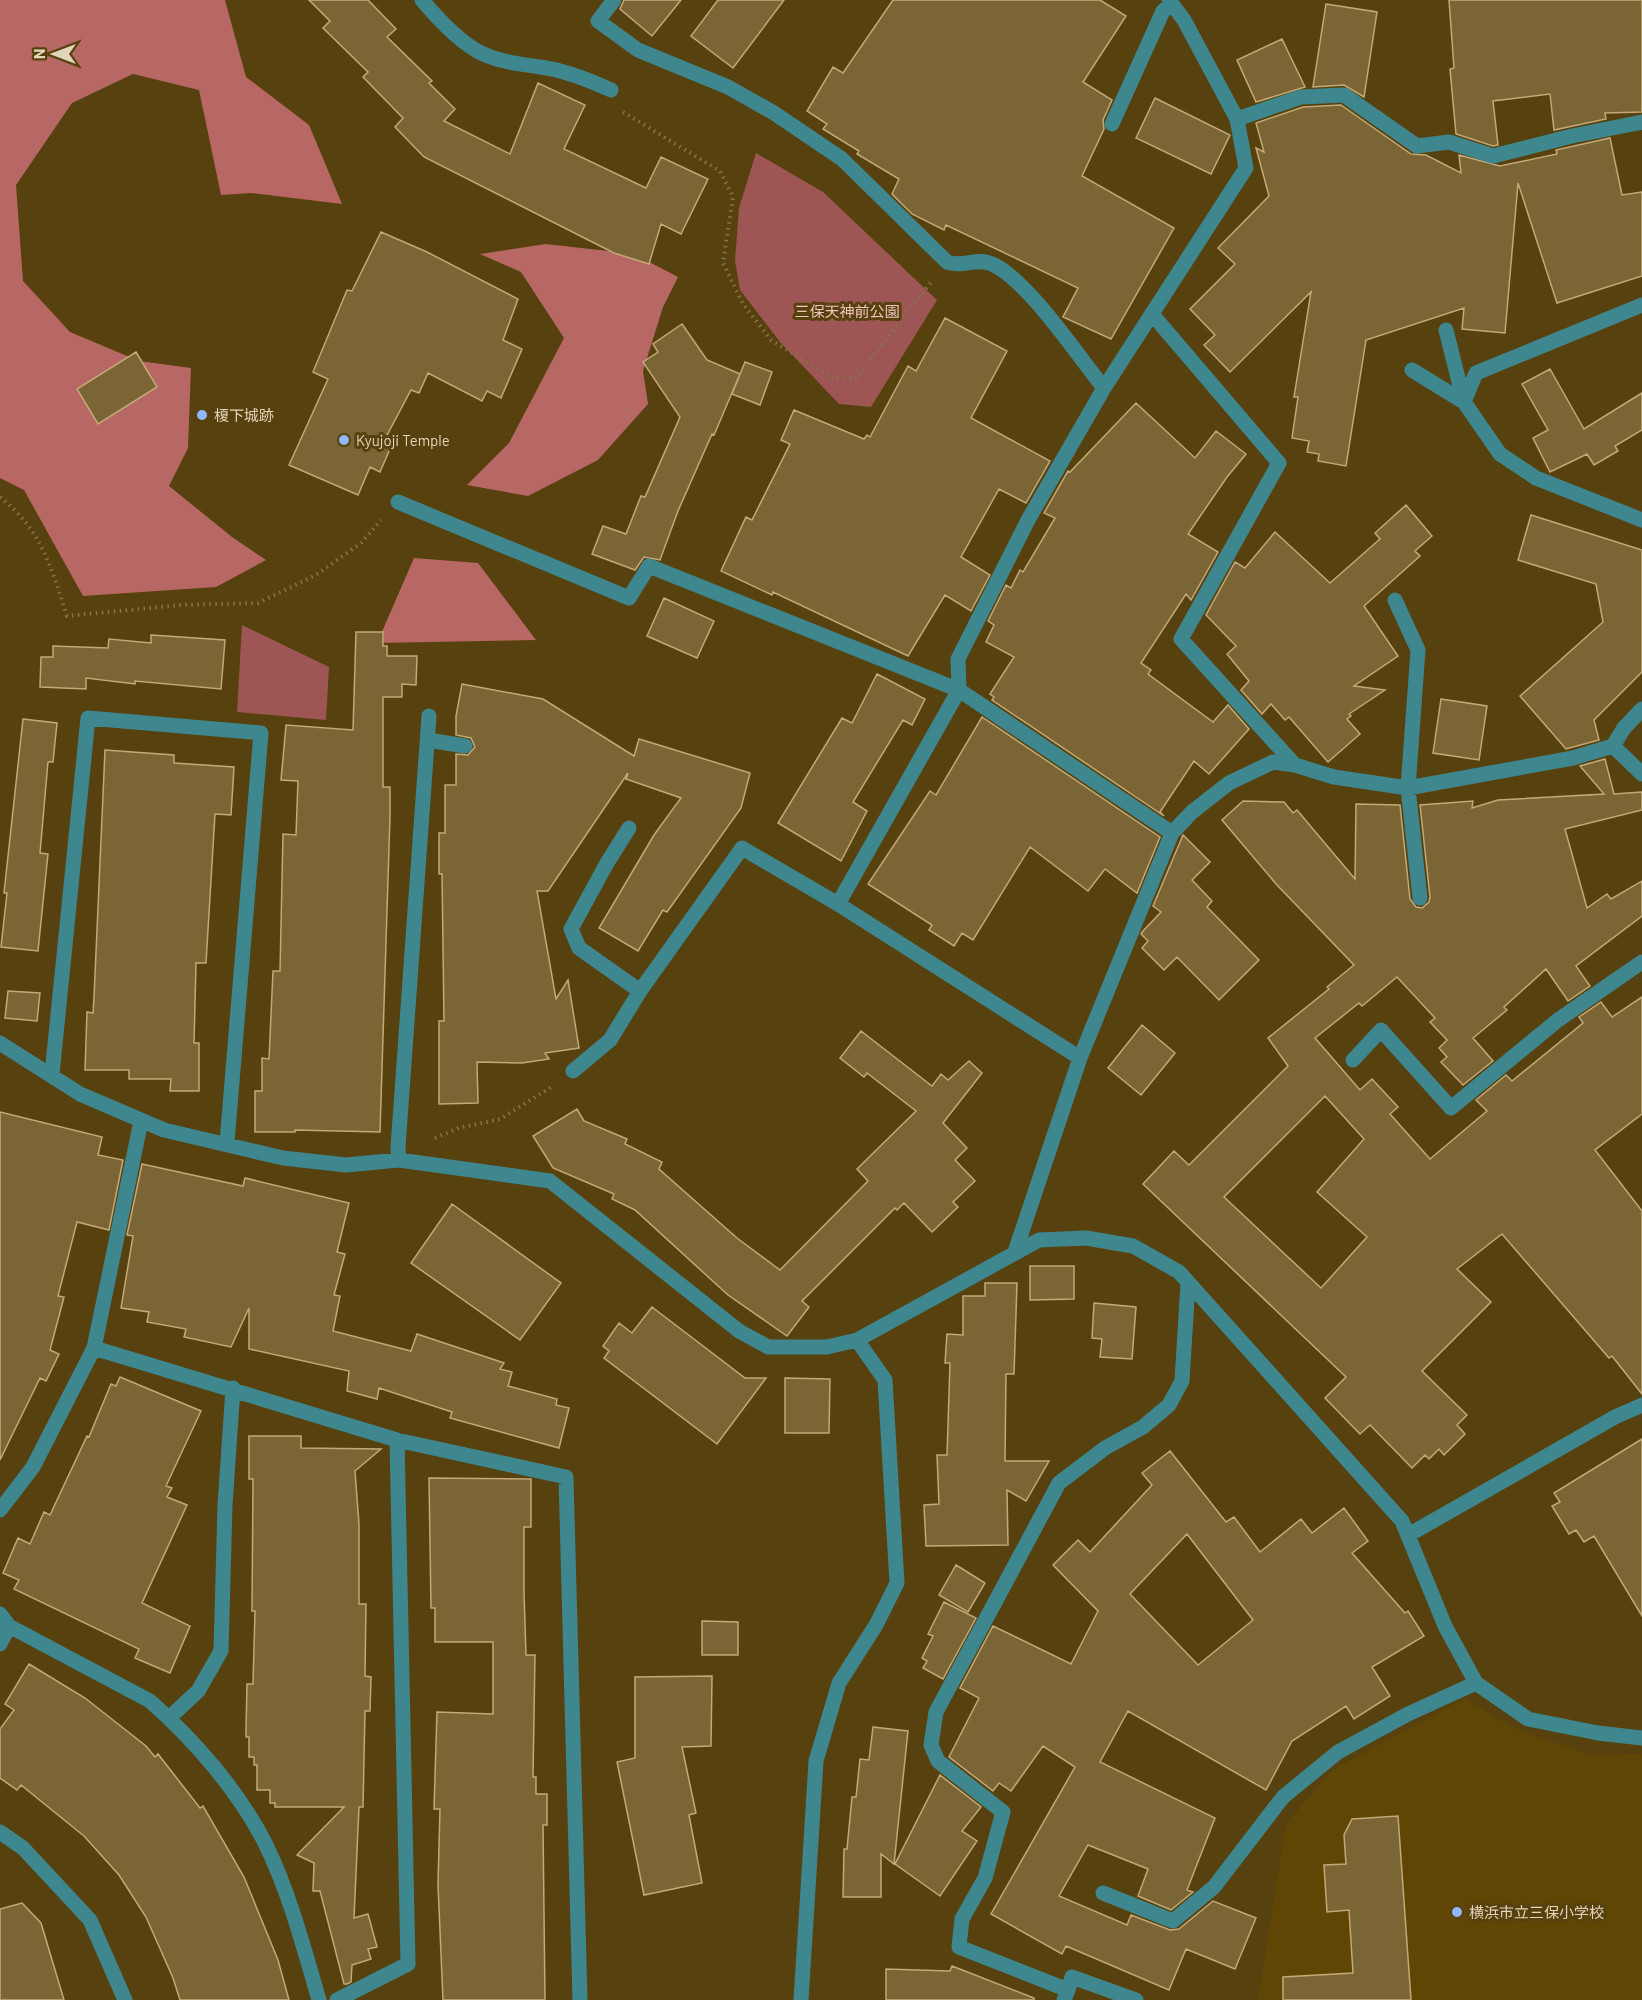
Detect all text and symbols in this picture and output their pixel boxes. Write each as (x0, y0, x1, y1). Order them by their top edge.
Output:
north arrow (24, 24, 84, 84)
text: N (29, 49, 48, 59)
park label: 三保天神前公園 (794, 302, 900, 320)
place label: 榎下城跡 (214, 406, 274, 424)
marker: 榎下城跡 (195, 408, 209, 422)
place label: Kyujoji Temple (356, 431, 450, 449)
marker: Kyujoji Temple (337, 433, 351, 447)
place label: 横浜市立三保小学校 (1469, 1903, 1604, 1921)
marker: 横浜市立三保小学校 (1450, 1905, 1464, 1919)

